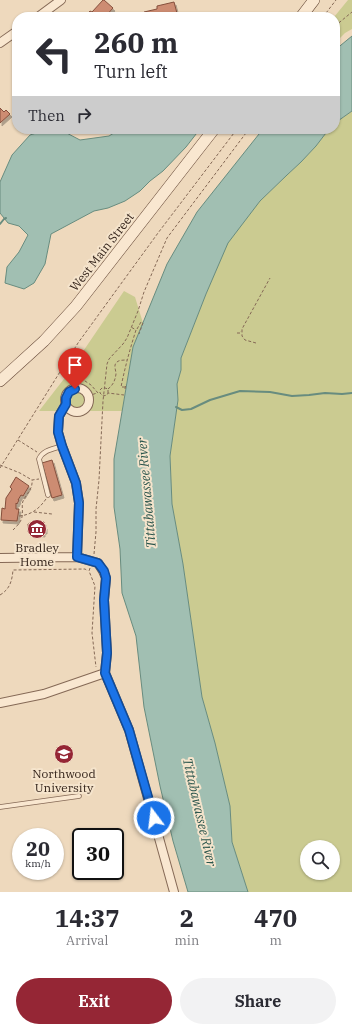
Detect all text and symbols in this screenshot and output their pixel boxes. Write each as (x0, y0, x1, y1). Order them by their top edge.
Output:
text: 260 m (94, 24, 178, 61)
icon: left (28, 28, 80, 80)
text: Turn left (94, 60, 168, 83)
icon: right (73, 104, 95, 126)
text: Then (28, 106, 65, 125)
street label: West Main Street (66, 210, 137, 294)
pin (58, 348, 92, 389)
icon: arrive (64, 354, 86, 376)
water label: Tittabawassee River (133, 437, 160, 549)
museum icon: Bradley Home (26, 518, 48, 540)
place label: Bradley Home (15, 540, 59, 569)
school or university icon: Northwood University (53, 743, 75, 765)
water label: Tittabawassee River (179, 756, 220, 868)
place label: Northwood University (32, 766, 96, 795)
position arrow (133, 797, 175, 839)
speed limit sign: 30 (72, 828, 124, 880)
text: 20 (26, 835, 50, 862)
map controls (300, 840, 340, 880)
button: search (300, 840, 340, 880)
text: km/h (25, 857, 51, 870)
text: 14:37 (55, 902, 120, 934)
text: 2 (180, 902, 194, 934)
text: 470 (254, 902, 297, 934)
text: Arrival (66, 932, 108, 949)
text: min (174, 932, 199, 949)
text: m (269, 932, 282, 949)
button: Exit (16, 978, 172, 1024)
button: Share (180, 978, 336, 1024)

